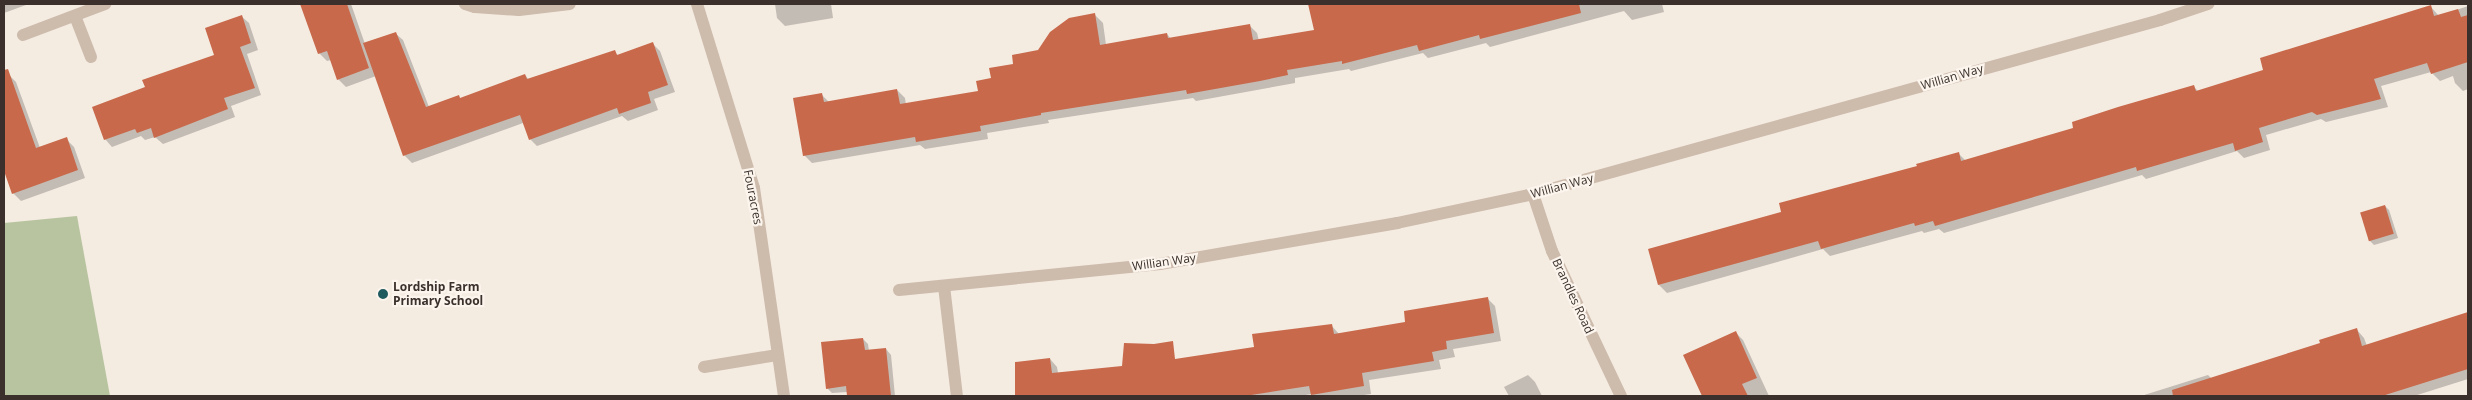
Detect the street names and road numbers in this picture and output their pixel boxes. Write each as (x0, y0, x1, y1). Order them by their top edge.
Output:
street label: Willian Way (1919, 61, 1985, 93)
street label: Fouracres (741, 168, 765, 226)
street label: Willian Way (1529, 171, 1595, 201)
street label: Willian Way (1131, 250, 1197, 274)
street label: Brandles Road (1549, 256, 1597, 336)

